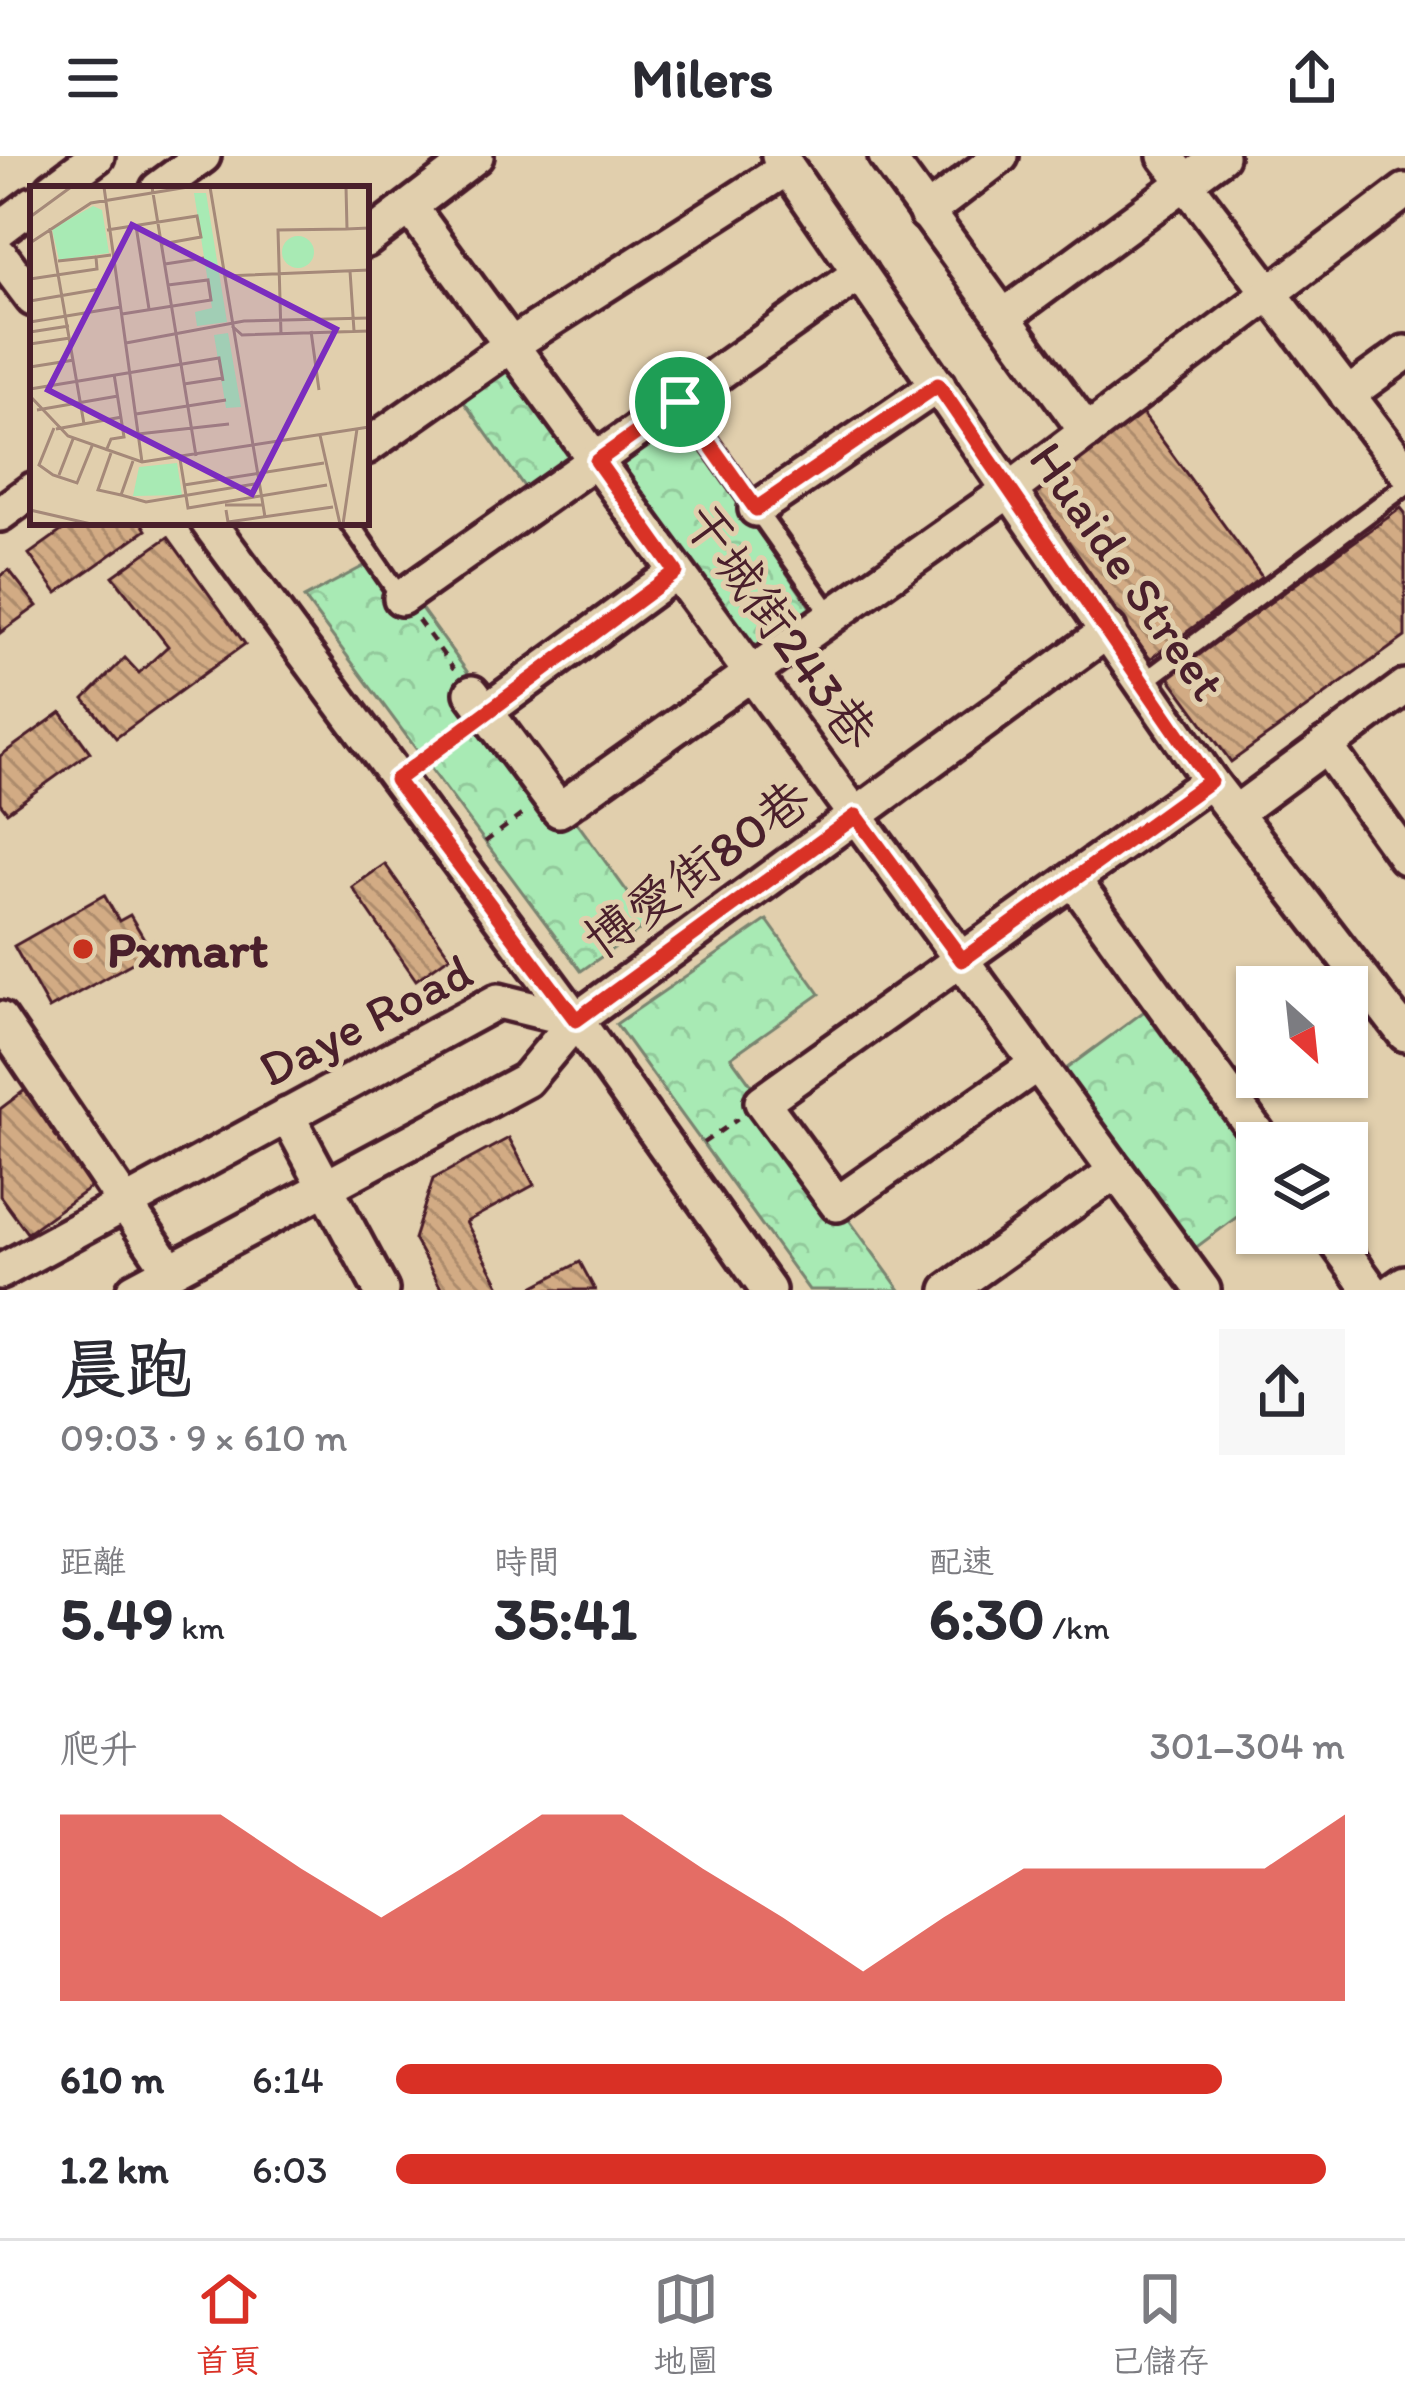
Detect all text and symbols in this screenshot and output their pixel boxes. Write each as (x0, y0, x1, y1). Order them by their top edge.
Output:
icon: menu (60, 45, 126, 111)
icon: share (1279, 45, 1345, 111)
text: Milers (632, 46, 773, 111)
inset map (30, 186, 369, 525)
pin (629, 351, 731, 453)
icon: arrive (647, 369, 713, 435)
street label: Huaide Street (1017, 430, 1239, 712)
street label: 干城街243巷 (670, 491, 890, 761)
street label: 博愛街80巷 (573, 767, 821, 971)
place label: Pxmart (107, 919, 268, 980)
marker: Pxmart (70, 936, 96, 962)
street label: Daye Road (248, 940, 482, 1100)
north arrow (1236, 966, 1368, 1098)
map controls (1236, 966, 1368, 1254)
button: layers (1236, 1122, 1368, 1254)
text: 晨跑 (60, 1329, 192, 1409)
button: share (1219, 1329, 1345, 1455)
text: 09:03 · 9 × 610 m (60, 1414, 348, 1461)
text: 距離 (60, 1542, 126, 1581)
text: 時間 (494, 1542, 560, 1581)
text: 配速 (929, 1542, 995, 1581)
text: 5.49 (60, 1582, 174, 1654)
text: 35:41 (494, 1582, 637, 1654)
text: 6:30 (929, 1582, 1045, 1654)
text: km (174, 1608, 225, 1647)
text: /km (1045, 1608, 1110, 1647)
text: 301–304 m (1150, 1722, 1345, 1769)
text: 爬升 (60, 1725, 138, 1772)
text: 610 m (60, 2056, 164, 2103)
text: 6:14 (252, 2056, 324, 2103)
text: 1.2 km (60, 2146, 169, 2193)
text: 6:03 (252, 2146, 327, 2193)
tab: 首頁 (196, 2266, 262, 2381)
tab: 地圖 (653, 2266, 719, 2381)
tab: 已儲存 (1110, 2266, 1209, 2381)

